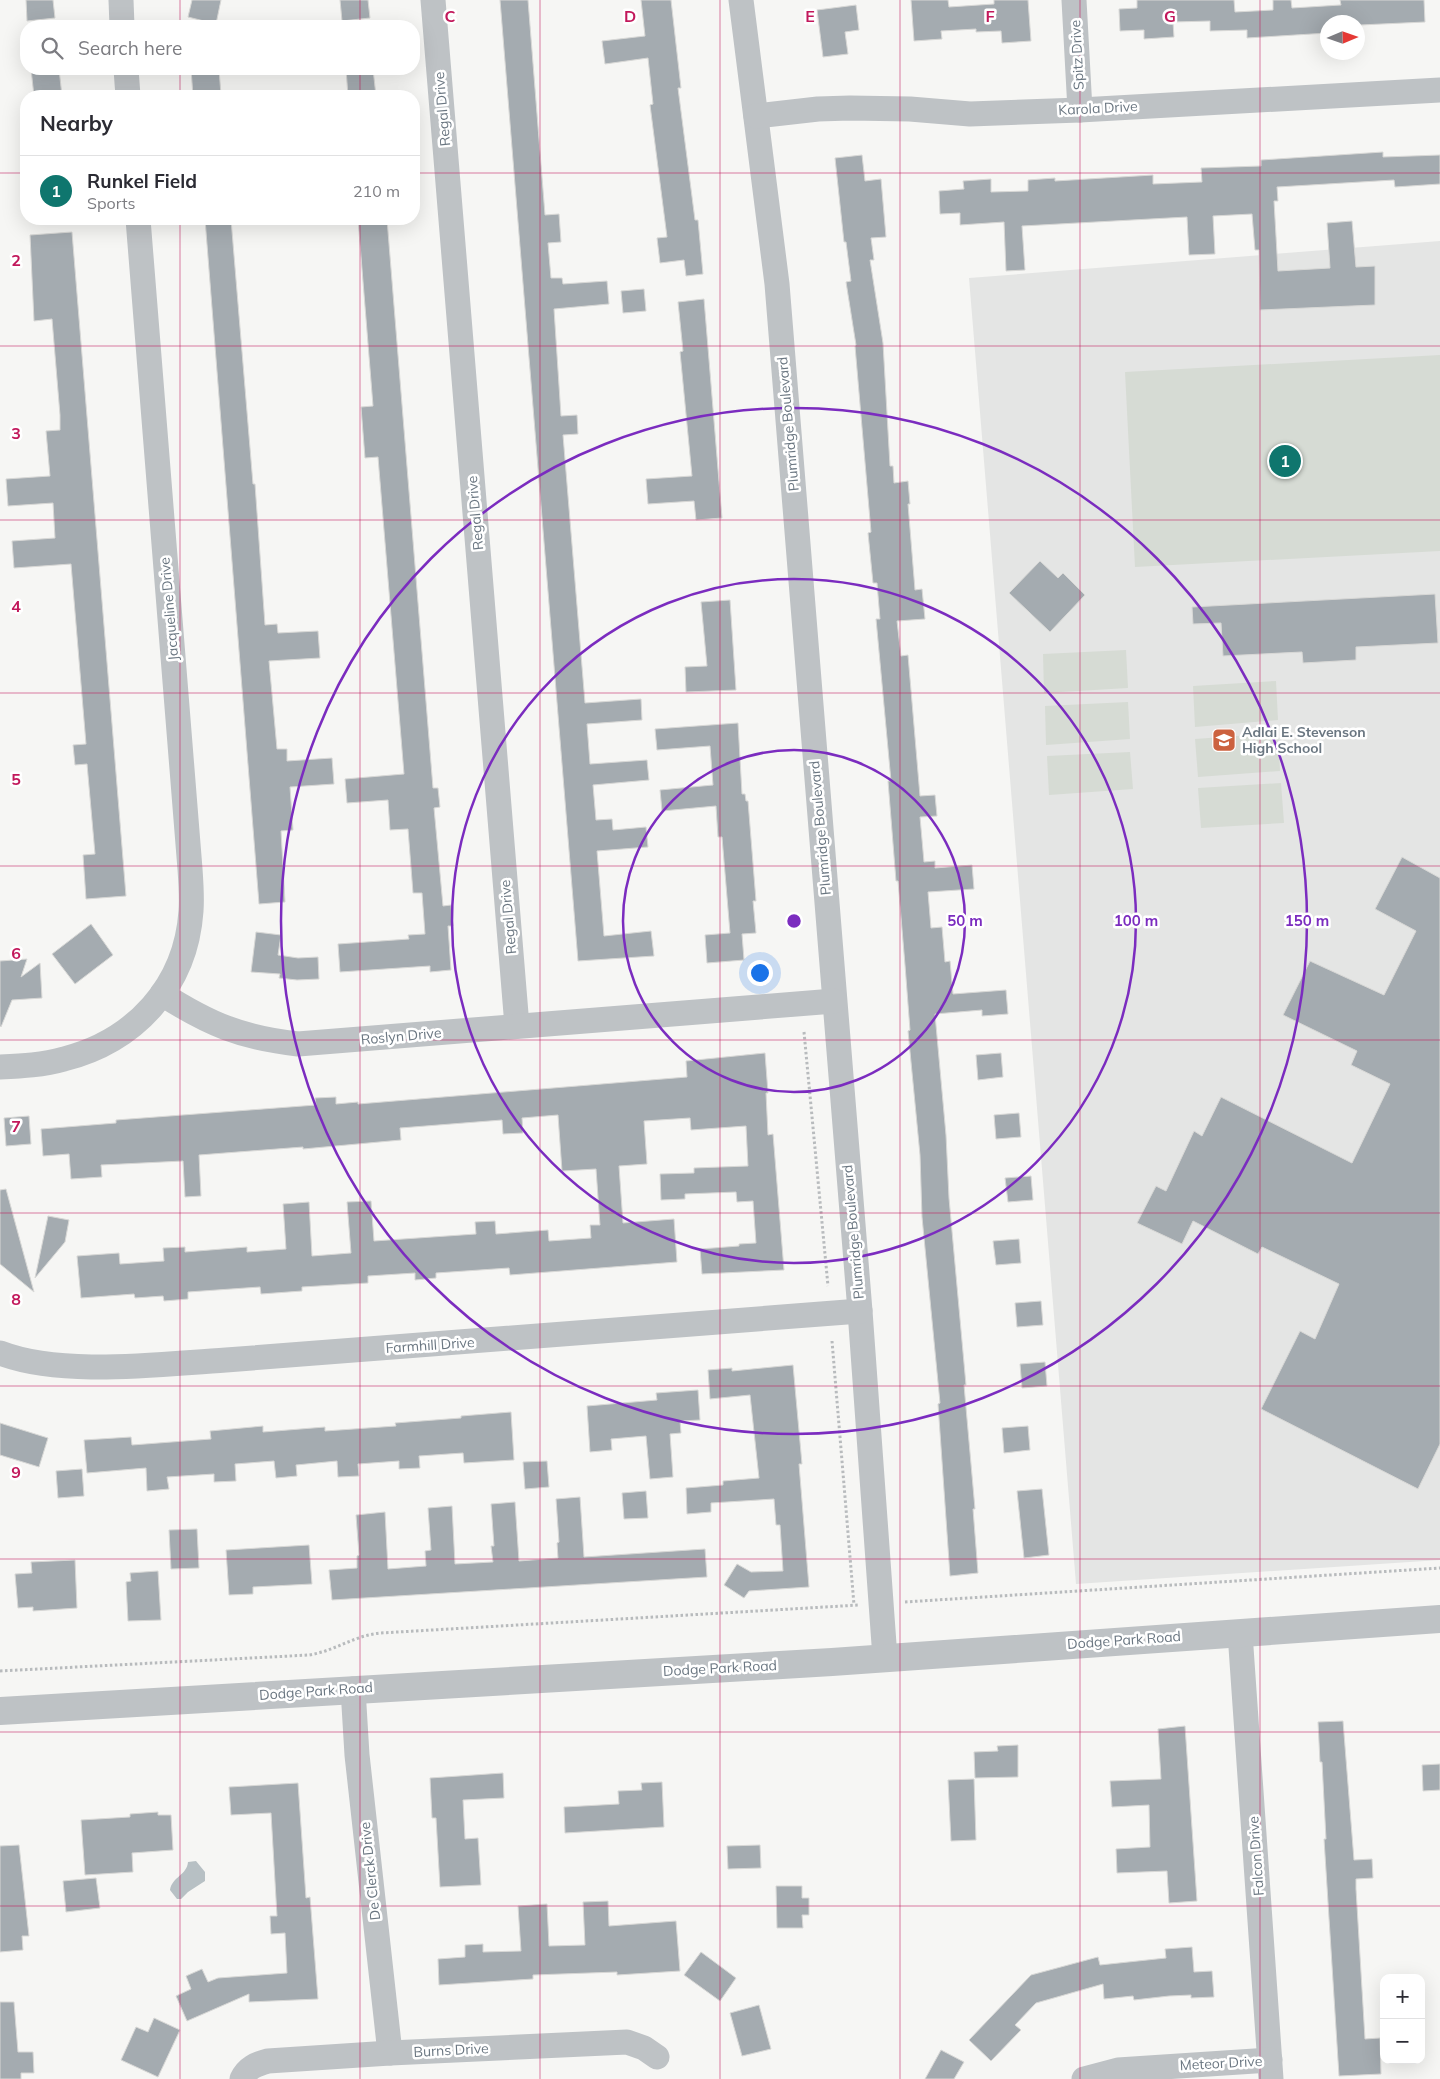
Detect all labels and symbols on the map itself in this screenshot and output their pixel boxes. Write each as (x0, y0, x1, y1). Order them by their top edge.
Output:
text: C (445, 6, 456, 26)
text: D (624, 6, 636, 26)
text: E (805, 6, 815, 26)
text: F (985, 6, 995, 26)
text: G (1164, 6, 1176, 26)
north arrow (1320, 15, 1365, 60)
street label: Spitz Drive (1066, 20, 1088, 90)
street label: Regal Drive (430, 71, 454, 147)
street label: Karola Drive (1058, 97, 1138, 119)
text: 2 (11, 250, 21, 270)
street label: Plumridge Boulevard (773, 356, 803, 492)
text: 3 (11, 423, 21, 443)
pin: 1 (1269, 442, 1301, 480)
street label: Regal Drive (463, 475, 487, 551)
street label: Jacqueline Drive (156, 556, 182, 662)
text: 4 (11, 596, 21, 616)
place label: Adlai E. Stevenson High School (1242, 723, 1366, 757)
school or university icon: Adlai E. Stevenson High School (1211, 727, 1237, 753)
street label: Plumridge Boulevard (805, 760, 835, 896)
text: 5 (11, 769, 21, 789)
street label: Regal Drive (496, 879, 520, 955)
text: 50 m (947, 911, 983, 930)
text: 100 m (1114, 911, 1158, 930)
text: 150 m (1285, 911, 1329, 930)
centre of rings (785, 912, 803, 930)
text: 6 (11, 943, 21, 963)
your location (747, 960, 773, 986)
street label: Roslyn Drive (360, 1024, 442, 1048)
text: 7 (11, 1116, 21, 1136)
street label: Plumridge Boulevard (838, 1164, 868, 1300)
text: 8 (11, 1289, 21, 1309)
street label: Farmhill Drive (385, 1333, 475, 1357)
text: 9 (11, 1462, 21, 1482)
street label: Dodge Park Road (1067, 1627, 1181, 1653)
street label: Dodge Park Road (663, 1656, 777, 1680)
street label: Dodge Park Road (259, 1678, 373, 1704)
street label: Falcon Drive (1244, 1816, 1268, 1896)
street label: De Clerck Drive (356, 1821, 384, 1921)
street label: Burns Drive (413, 2039, 489, 2061)
street label: Meteor Drive (1179, 2052, 1263, 2074)

